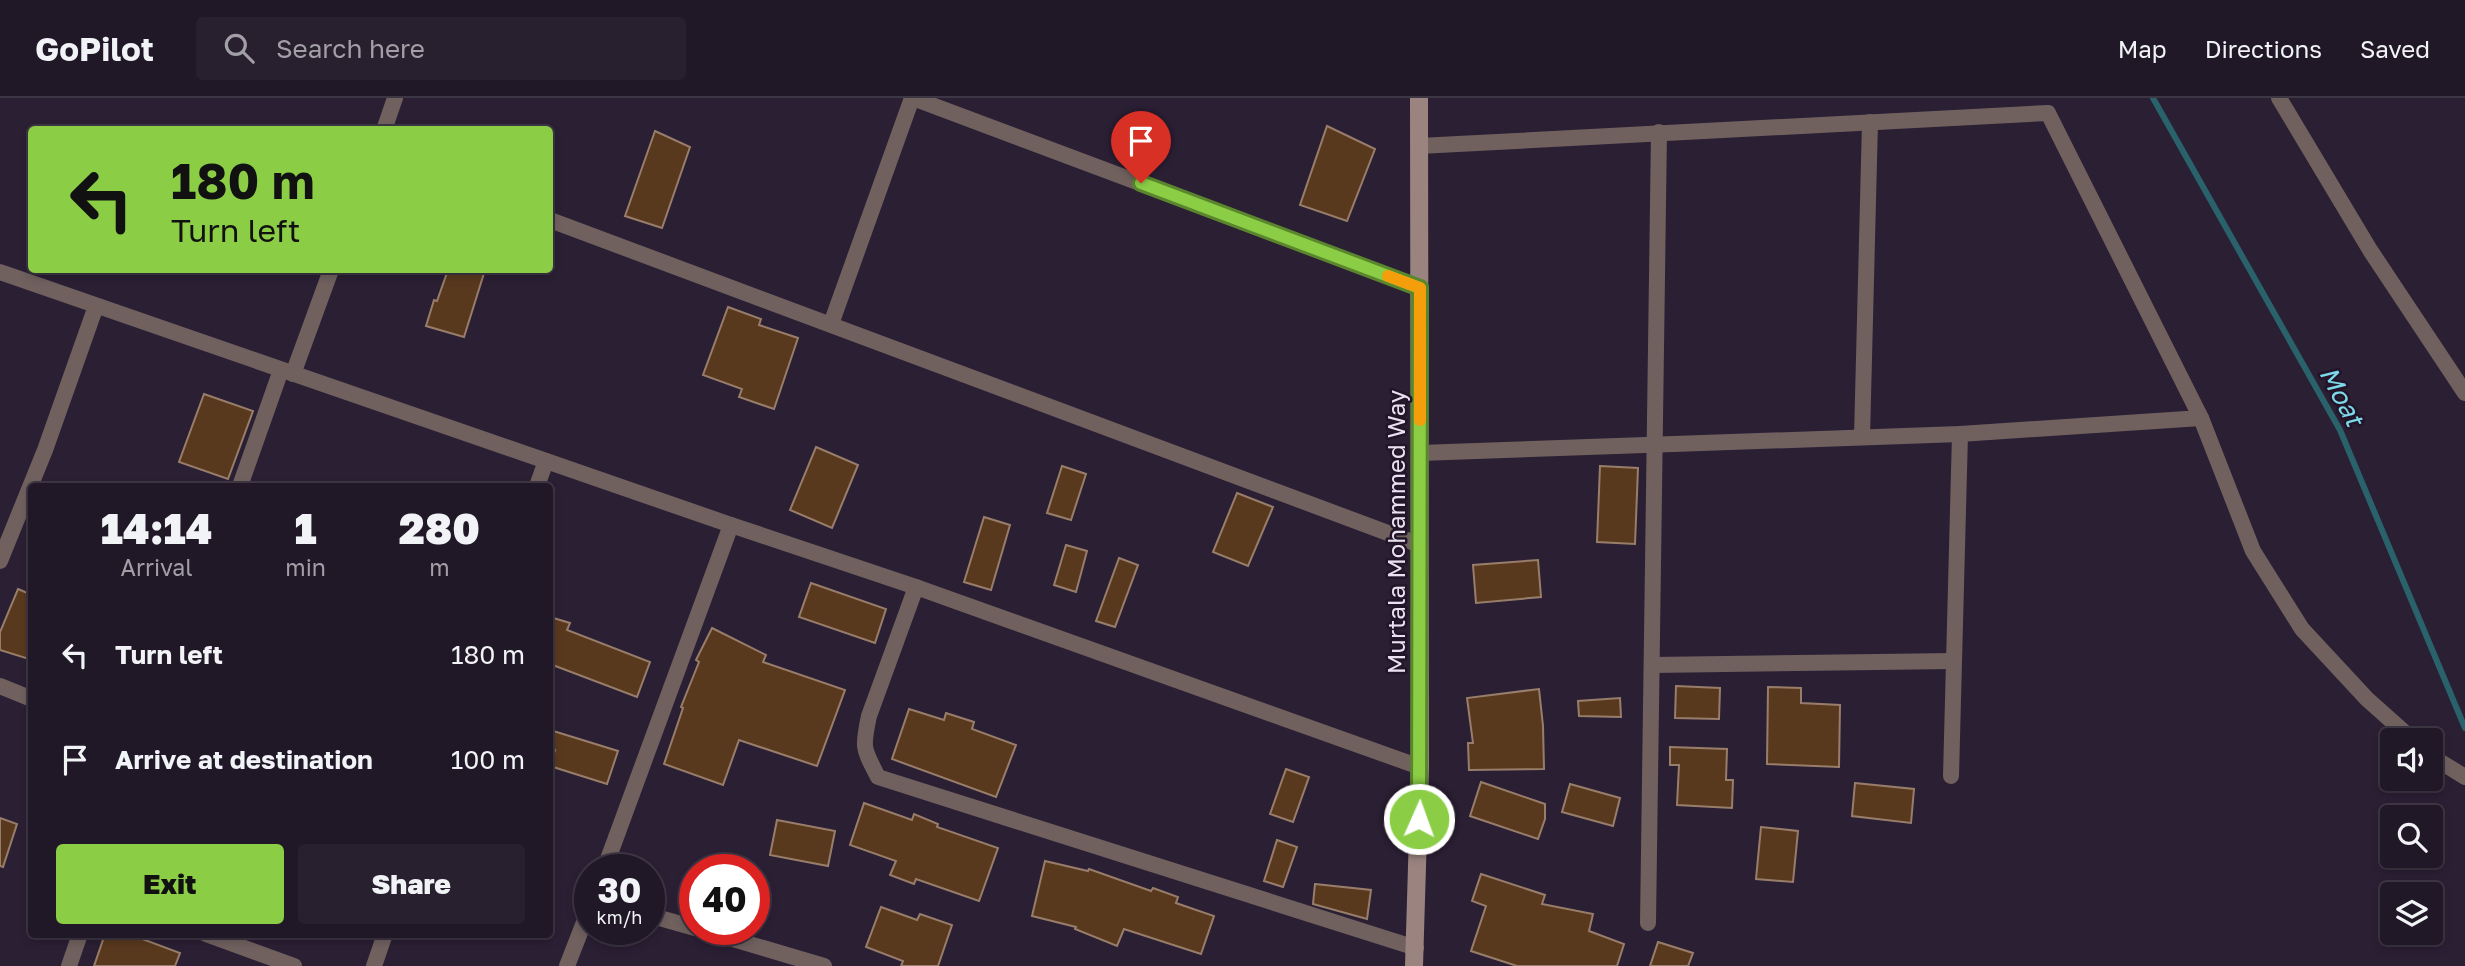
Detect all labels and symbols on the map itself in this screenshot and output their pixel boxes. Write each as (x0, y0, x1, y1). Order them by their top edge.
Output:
pin (1111, 111, 1171, 183)
water label: Moat (2314, 361, 2372, 433)
street label: Murtala Mohammed Way (1381, 390, 1410, 674)
position arrow (1382, 782, 1456, 856)
speed limit sign: 40 (679, 854, 770, 945)

